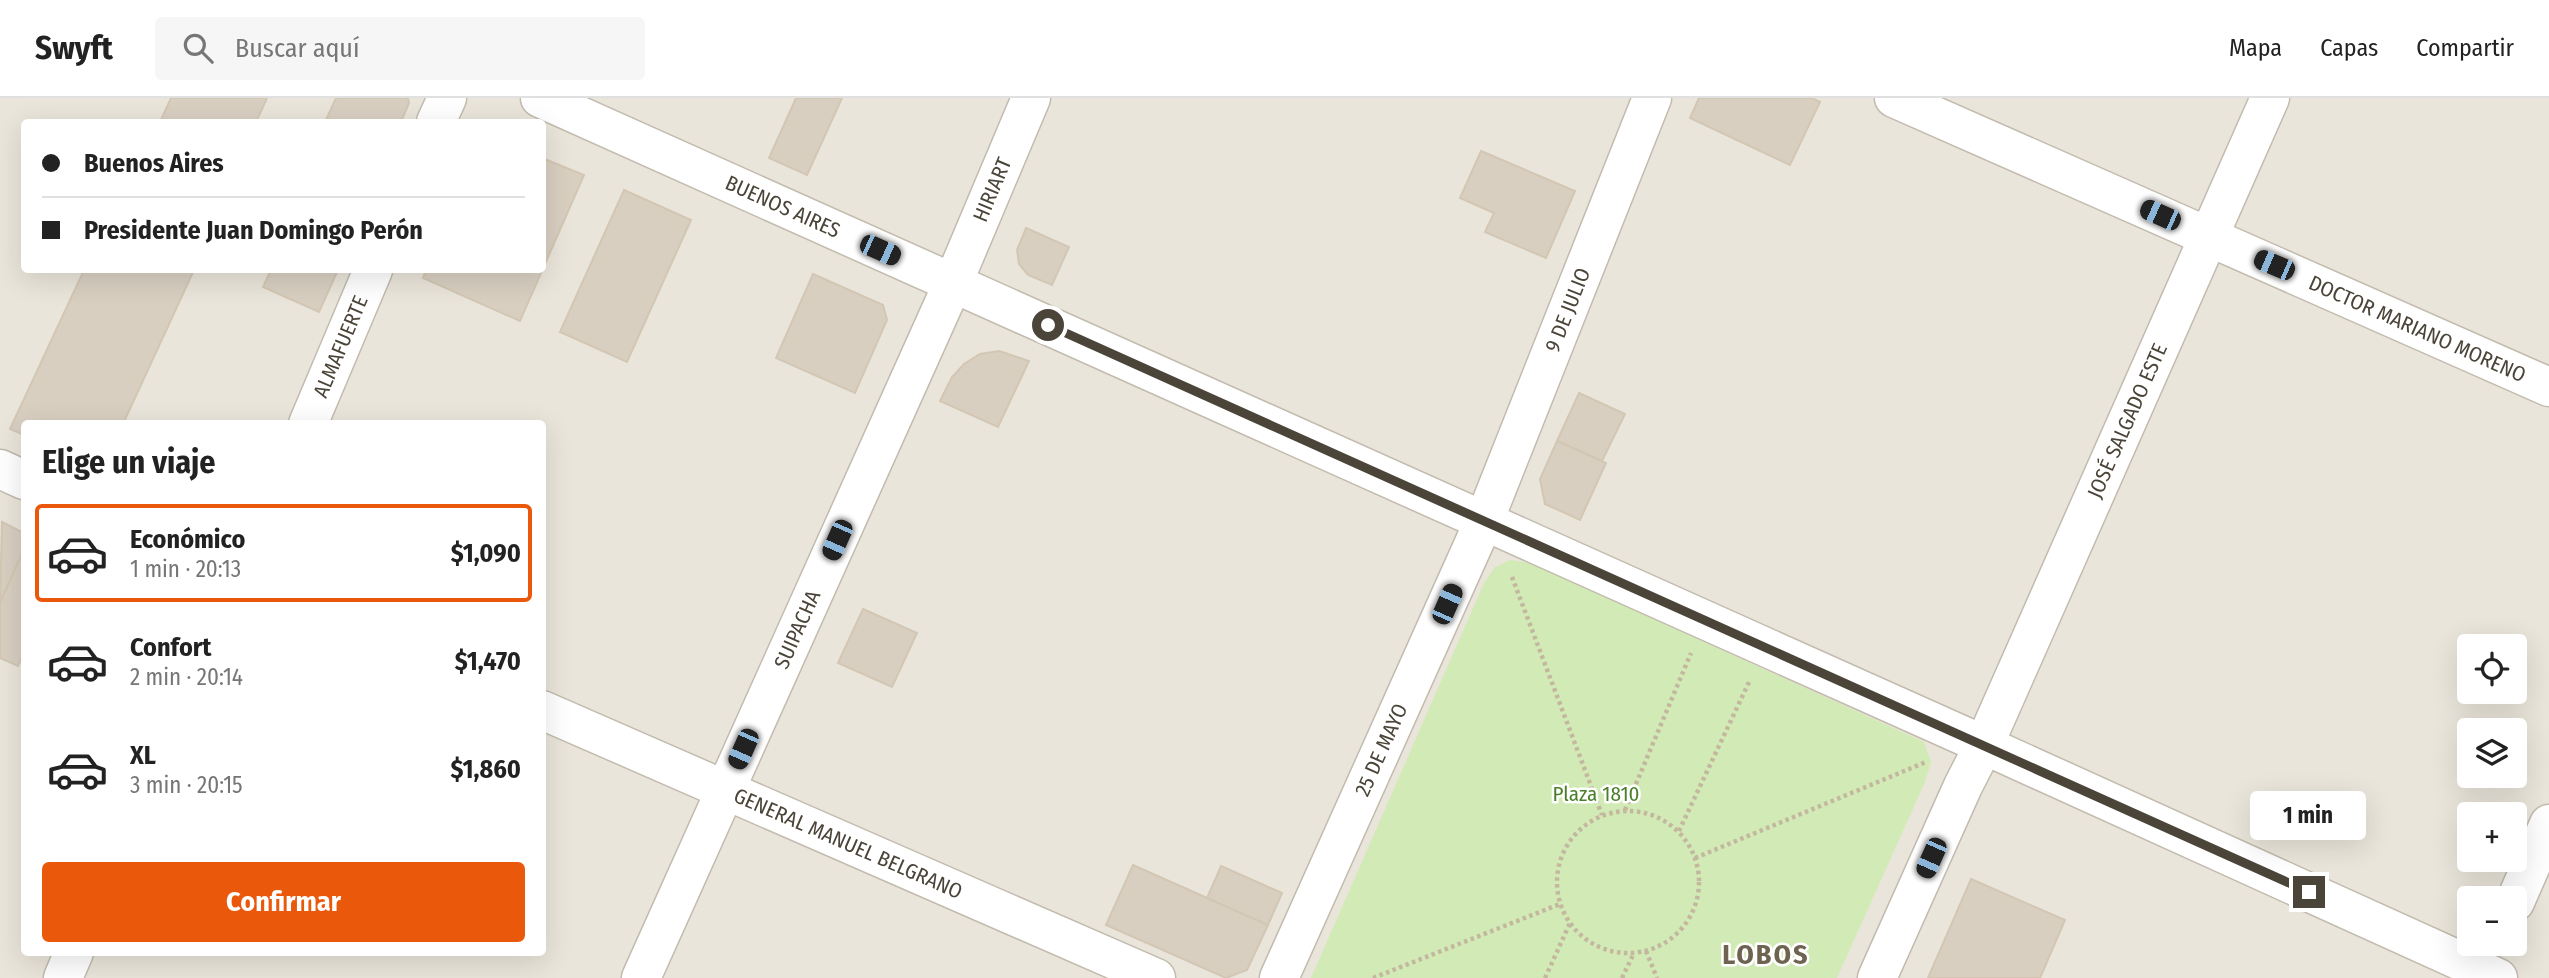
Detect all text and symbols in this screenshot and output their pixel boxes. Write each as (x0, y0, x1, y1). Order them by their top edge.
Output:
search box (155, 17, 645, 80)
text: Swyft (35, 28, 113, 68)
icon: search (179, 29, 217, 67)
text: Buscar aquí (235, 33, 360, 64)
text: Mapa (2229, 34, 2282, 62)
text: Capas (2320, 34, 2378, 62)
text: Compartir (2416, 34, 2514, 62)
text: Buenos Aires (84, 148, 224, 179)
street label: HIRIART (967, 154, 1017, 226)
street label: BUENOS AIRES (721, 170, 844, 244)
car (2137, 197, 2184, 233)
text: Presidente Juan Domingo Perón (84, 215, 423, 246)
car (857, 232, 904, 268)
car (2251, 247, 2298, 283)
street label: 9 DE JULIO (1539, 264, 1596, 356)
street label: DOCTOR MARIANO MORENO (2305, 270, 2530, 388)
street label: ALMAFUERTE (308, 292, 374, 401)
route start (1032, 309, 1064, 341)
street label: JOSÉ SALGADO ESTE (2082, 339, 2173, 502)
text: Elige un viaje (42, 443, 215, 481)
car (819, 517, 856, 563)
icon: car (46, 522, 109, 585)
text: Económico (130, 524, 245, 555)
text: $1,090 (451, 538, 521, 569)
text: 1 min · 20:13 (130, 555, 241, 583)
car (1429, 581, 1466, 627)
street label: SUIPACHA (769, 586, 826, 673)
icon: car (46, 630, 109, 693)
text: Confort (130, 632, 211, 663)
map controls (2457, 634, 2527, 956)
button: locate (2457, 634, 2527, 704)
text: $1,470 (455, 646, 521, 677)
text: 2 min · 20:14 (130, 663, 243, 691)
street label: 25 DE MAYO (1349, 699, 1413, 800)
button: layers (2457, 718, 2527, 788)
car (725, 726, 762, 772)
icon: car (46, 738, 109, 801)
text: XL (130, 740, 156, 771)
text: $1,860 (451, 754, 521, 785)
text: 3 min · 20:15 (130, 771, 243, 799)
park label: Plaza 1810 (1552, 781, 1640, 807)
street label: GENERAL MANUEL BELGRANO (730, 782, 966, 905)
callout: 1 min (2251, 790, 2367, 840)
text: 1 min (2283, 801, 2333, 829)
button: + (2457, 802, 2527, 872)
car (1913, 835, 1950, 881)
button: Confirmar (42, 862, 525, 942)
route end (2293, 876, 2325, 908)
button: − (2457, 886, 2527, 956)
district label: LOBOS (1722, 938, 1810, 971)

